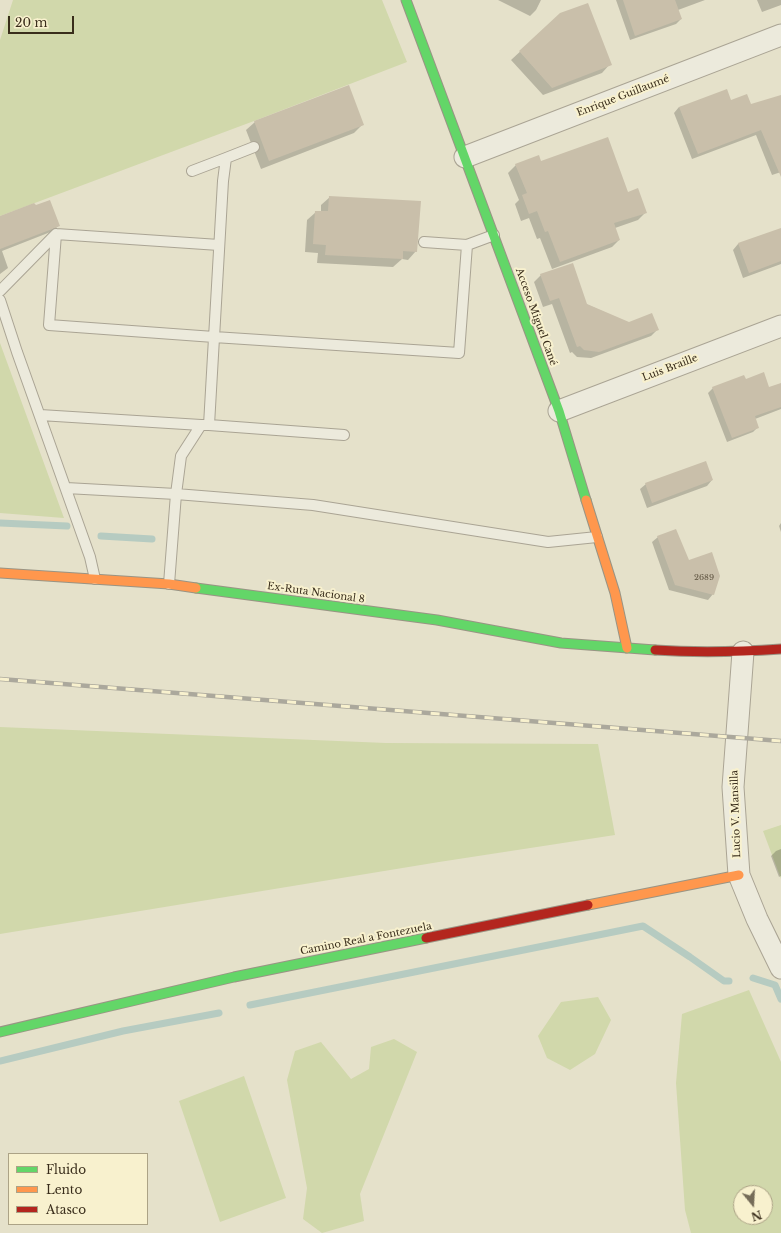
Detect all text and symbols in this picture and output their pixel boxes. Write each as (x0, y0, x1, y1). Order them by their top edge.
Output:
scale bar (10, 8, 76, 34)
text: 20 m (15, 15, 47, 30)
street label: Enrique Guillaumé (575, 73, 671, 119)
street label: Acceso Miguel Cané (513, 267, 559, 367)
street label: Luis Braille (641, 352, 699, 384)
house number: 2689 (694, 573, 714, 583)
street label: Ex-Ruta Nacional 8 (266, 580, 366, 606)
street label: Lucio V. Mansilla (728, 770, 744, 858)
street label: Camino Real a Fontezuela (299, 920, 433, 958)
legend (8, 1153, 148, 1225)
text: Fluido (46, 1162, 86, 1177)
text: Lento (46, 1182, 82, 1197)
north arrow (733, 1185, 773, 1225)
text: Atasco (46, 1202, 86, 1217)
text: N (749, 1207, 763, 1224)

